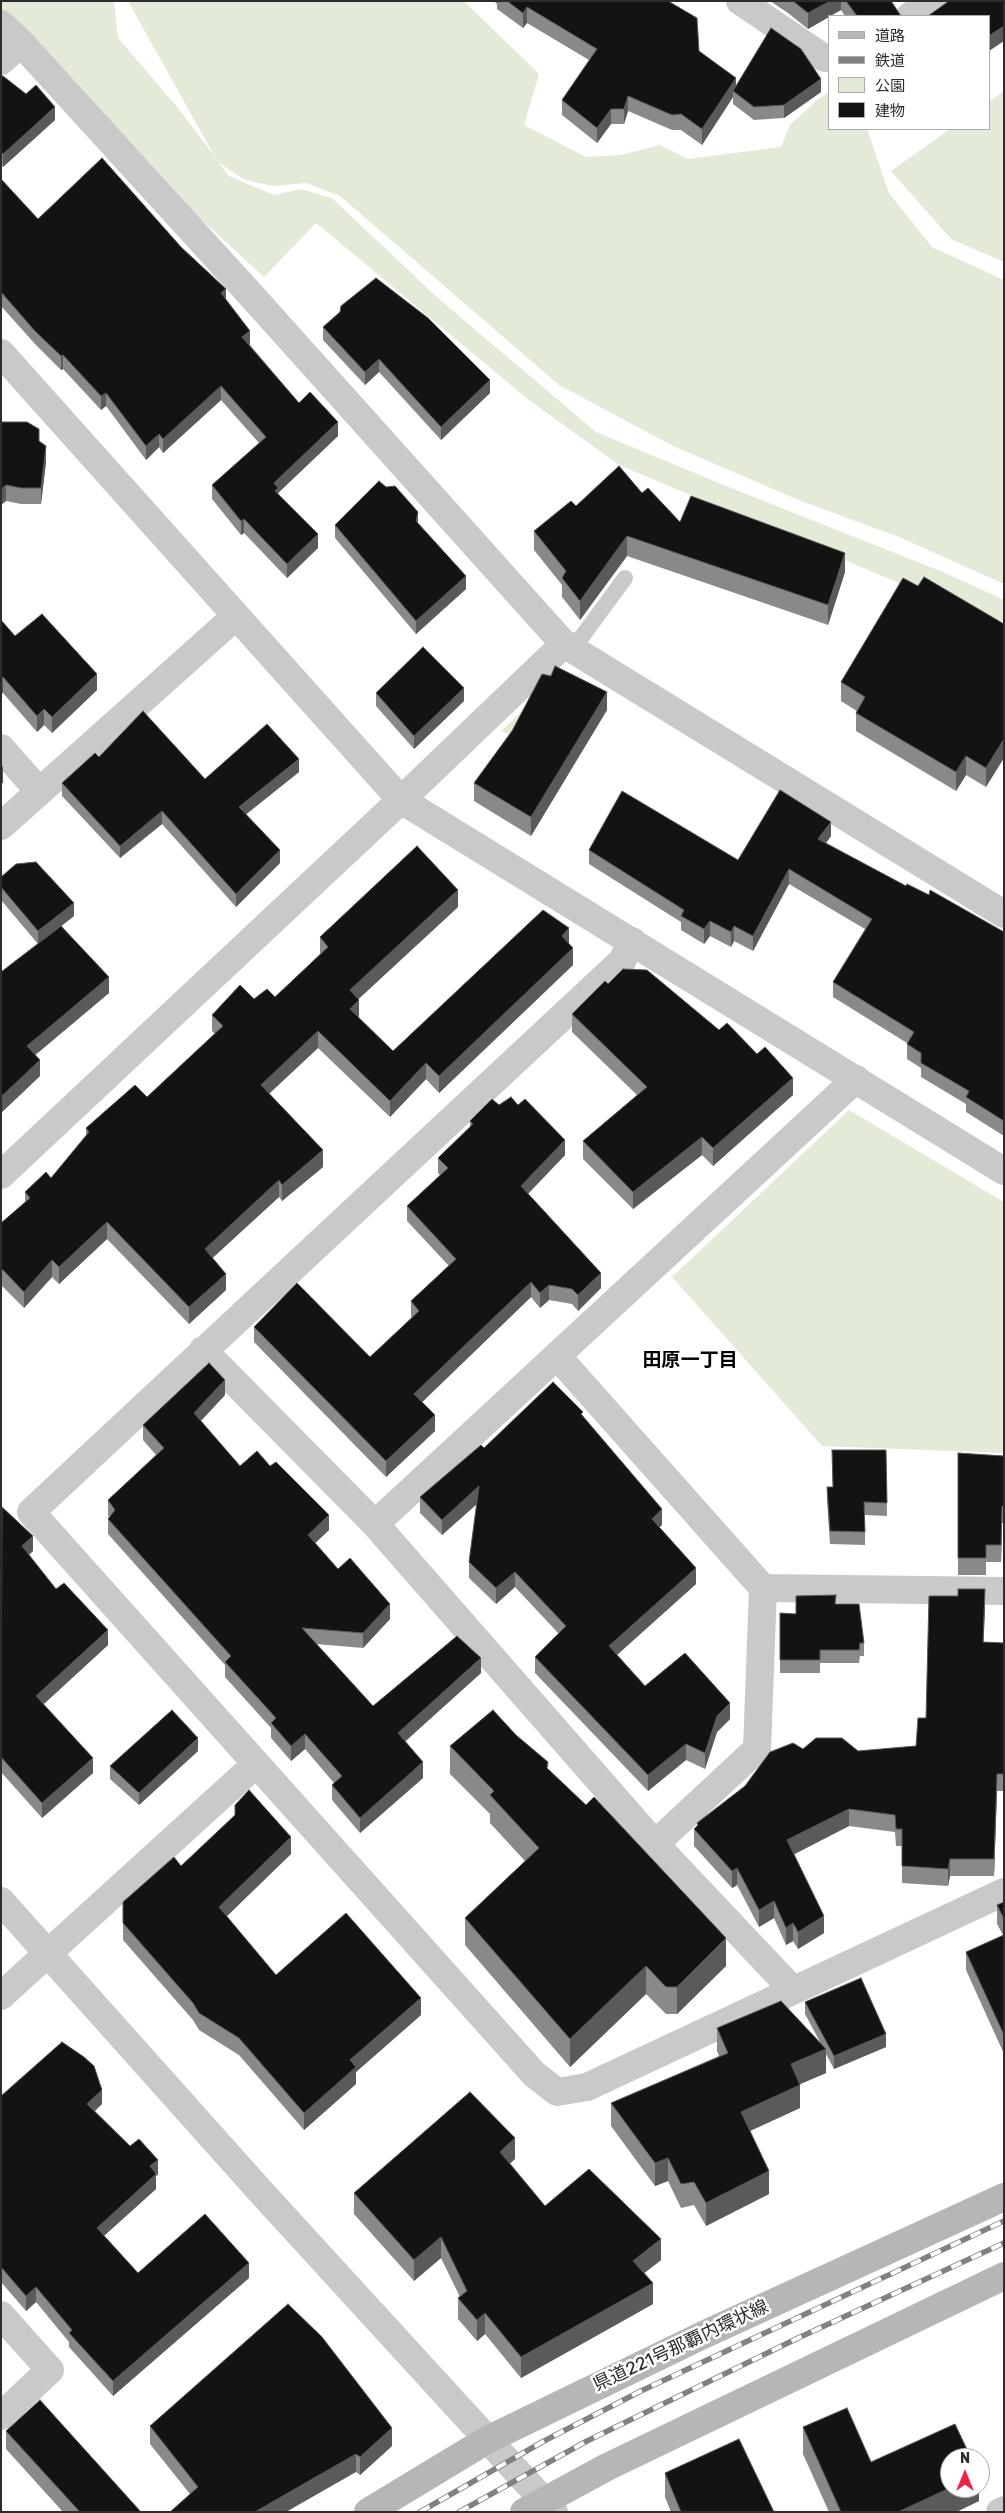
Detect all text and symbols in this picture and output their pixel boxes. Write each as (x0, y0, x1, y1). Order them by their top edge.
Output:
legend (828, 15, 990, 130)
text: 道路 (875, 27, 905, 45)
text: 鉄道 (875, 52, 905, 70)
text: 公園 (875, 77, 905, 95)
text: 建物 (875, 102, 905, 120)
district label: 田原一丁目 (643, 1350, 737, 1372)
street label: 県道221号那覇内環状線 (590, 2296, 772, 2396)
north arrow (940, 2448, 990, 2498)
text: N (960, 2450, 970, 2467)

